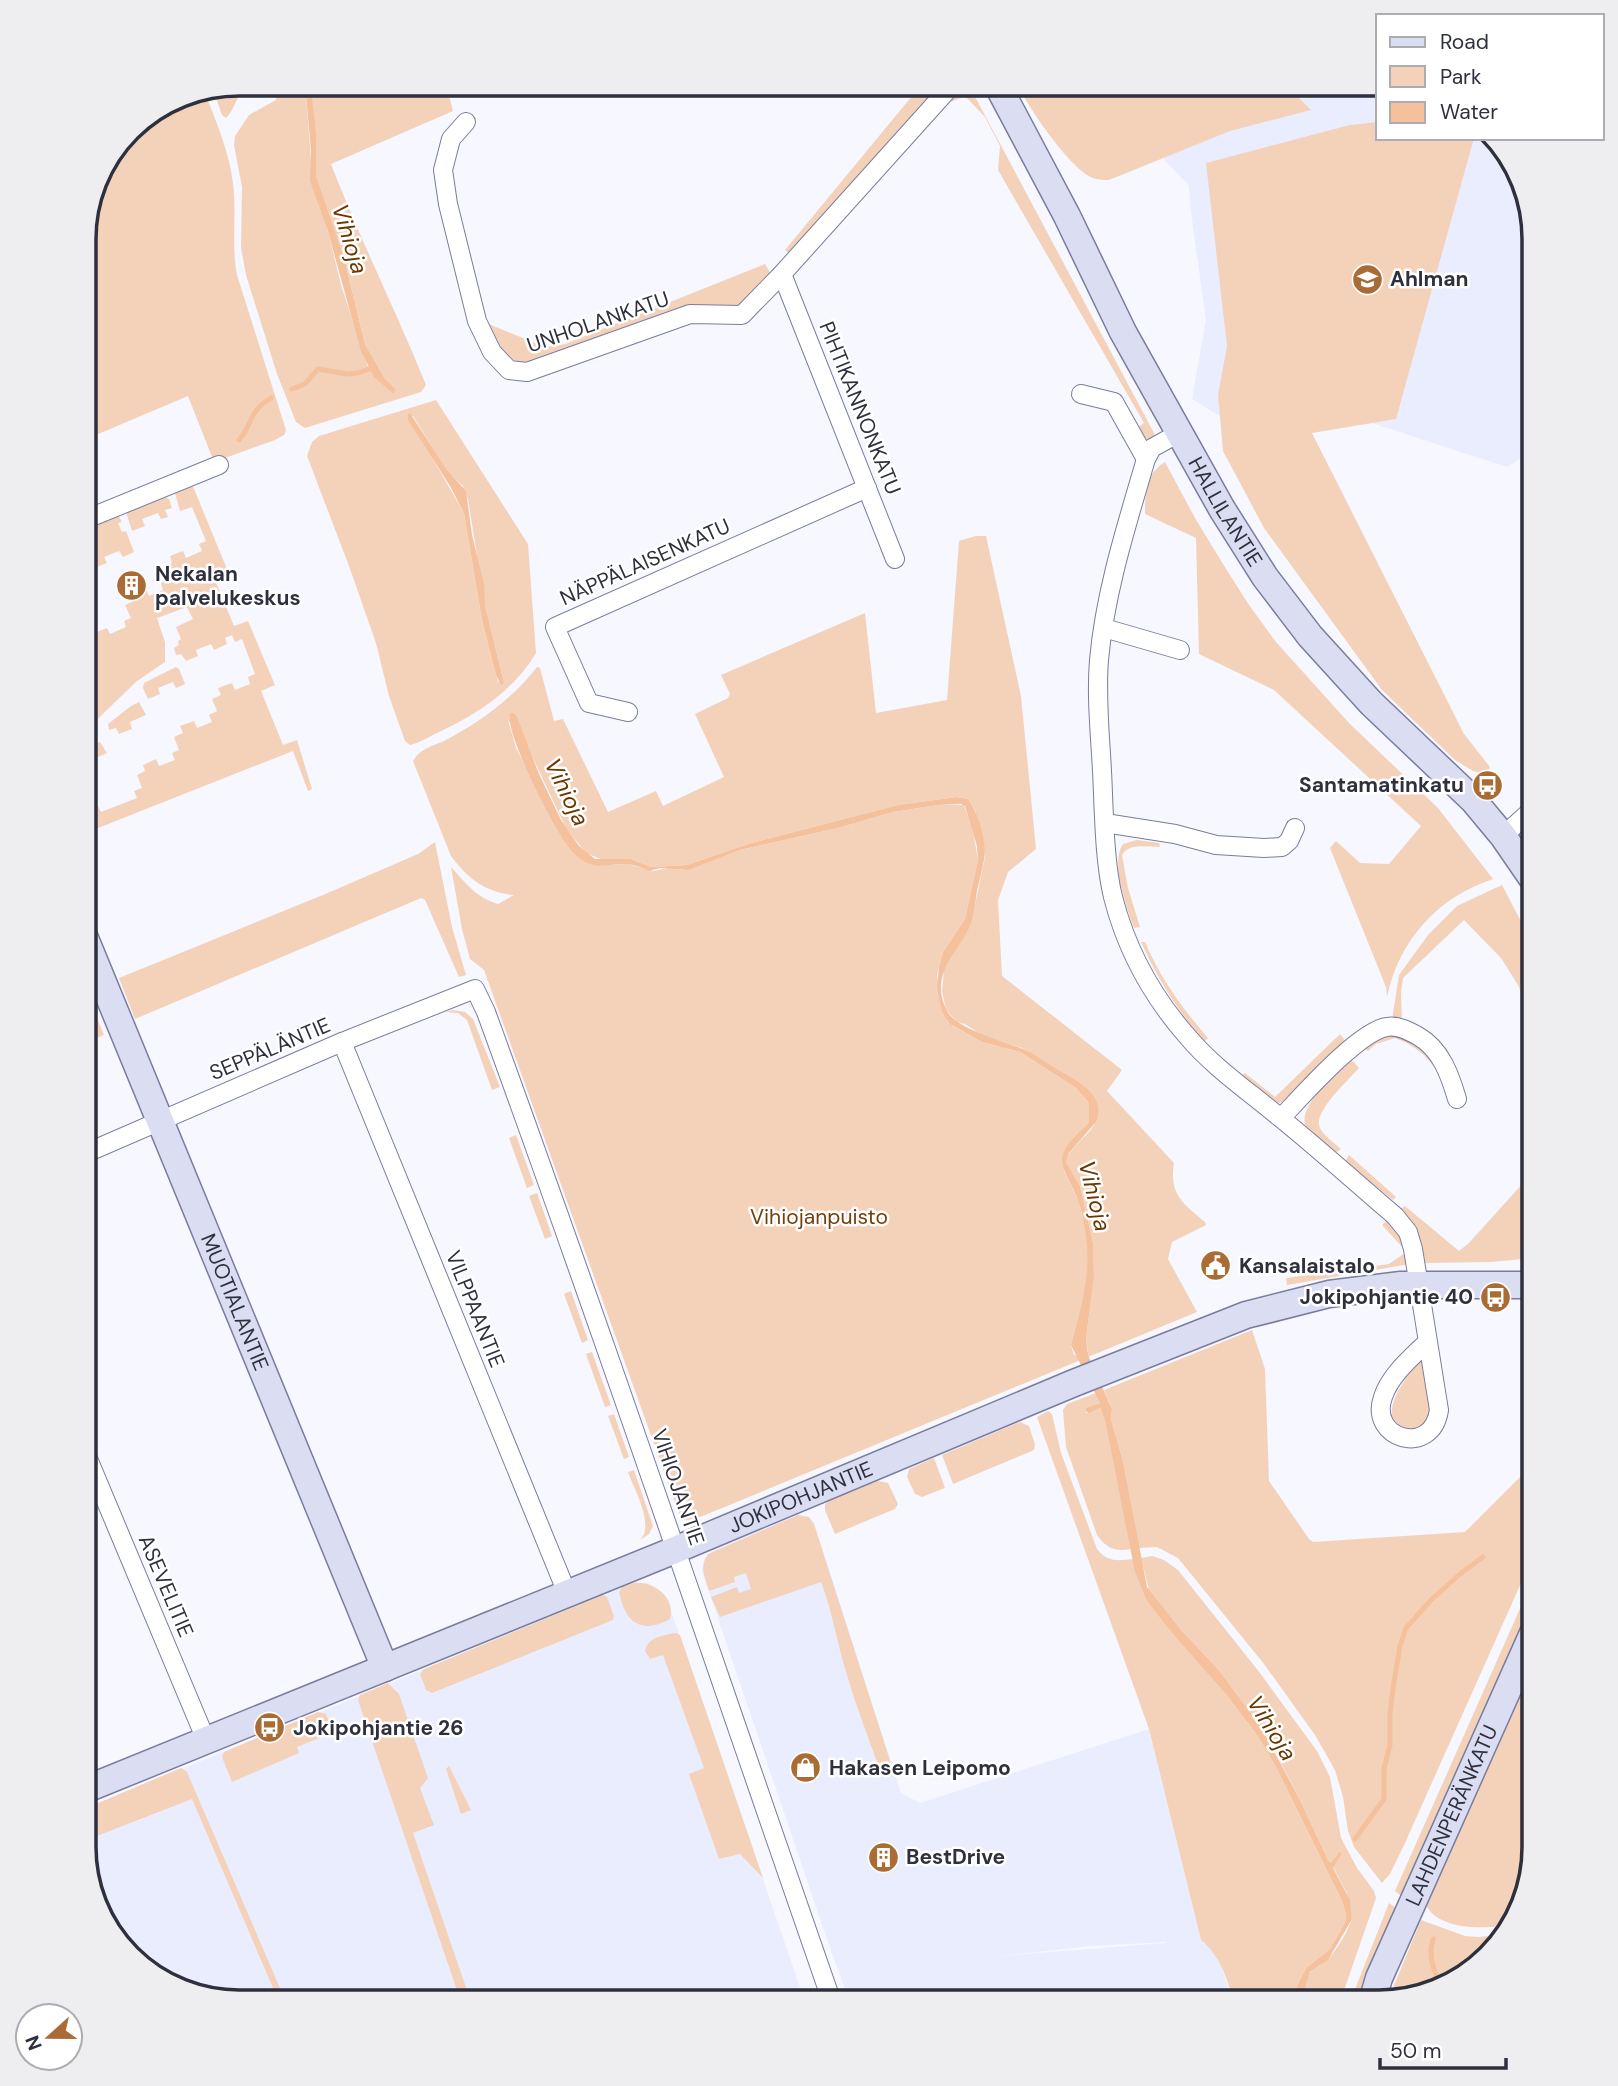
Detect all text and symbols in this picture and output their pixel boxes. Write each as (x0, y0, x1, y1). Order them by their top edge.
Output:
legend (1376, 14, 1604, 140)
text: Road (1440, 28, 1489, 56)
text: Park (1440, 63, 1482, 91)
text: Water (1440, 98, 1498, 126)
water label: Vihioja (325, 200, 375, 278)
school or university icon: Ahlman (1350, 262, 1384, 296)
place label: Ahlman (1390, 265, 1469, 293)
street label: UNHOLANKATU (523, 285, 673, 359)
street label: PIHTIKANNONKATU (813, 317, 907, 499)
street label: HALLILANTIE (1182, 452, 1269, 572)
street label: NÄPPÄLAISENKATU (555, 512, 735, 612)
place label: Nekalan palvelukeskus (155, 560, 301, 612)
building icon: Nekalan palvelukeskus (115, 569, 149, 603)
water label: Vihioja (538, 753, 596, 831)
bus stop icon: Santamatinkatu (1470, 768, 1504, 802)
place label: Santamatinkatu (1299, 771, 1464, 799)
street label: SEPPÄLÄNTIE (205, 1011, 335, 1087)
water label: Vihioja (1072, 1157, 1118, 1235)
park label: Vihiojanpuisto (750, 1203, 888, 1231)
street label: MUOTIALANTIE (194, 1230, 275, 1375)
street label: VILPPAANTIE (439, 1246, 511, 1372)
public building icon: Kansalaistalo (1199, 1249, 1233, 1283)
place label: Kansalaistalo (1239, 1252, 1375, 1280)
bus stop icon: Jokipohjantie 40 (1479, 1280, 1513, 1314)
place label: Jokipohjantie 40 (1300, 1283, 1473, 1311)
street label: VIHIOJANTIE (645, 1425, 711, 1549)
street label: JOKIPOHJANTIE (724, 1455, 877, 1540)
street label: ASEVELITIE (132, 1531, 200, 1641)
water label: Vihioja (1240, 1690, 1304, 1766)
bus stop icon: Jokipohjantie 26 (253, 1711, 287, 1745)
place label: Jokipohjantie 26 (293, 1714, 463, 1742)
street label: LAHDENPERÄNKATU (1399, 1721, 1504, 1910)
shop icon: Hakasen Leipomo (789, 1751, 823, 1785)
place label: Hakasen Leipomo (829, 1754, 1011, 1782)
building icon: BestDrive (866, 1840, 900, 1874)
place label: BestDrive (906, 1843, 1005, 1871)
north arrow (14, 2002, 84, 2072)
scale bar (1380, 2026, 1506, 2070)
text: N (19, 2032, 48, 2054)
text: 50 m (1390, 2037, 1441, 2065)

